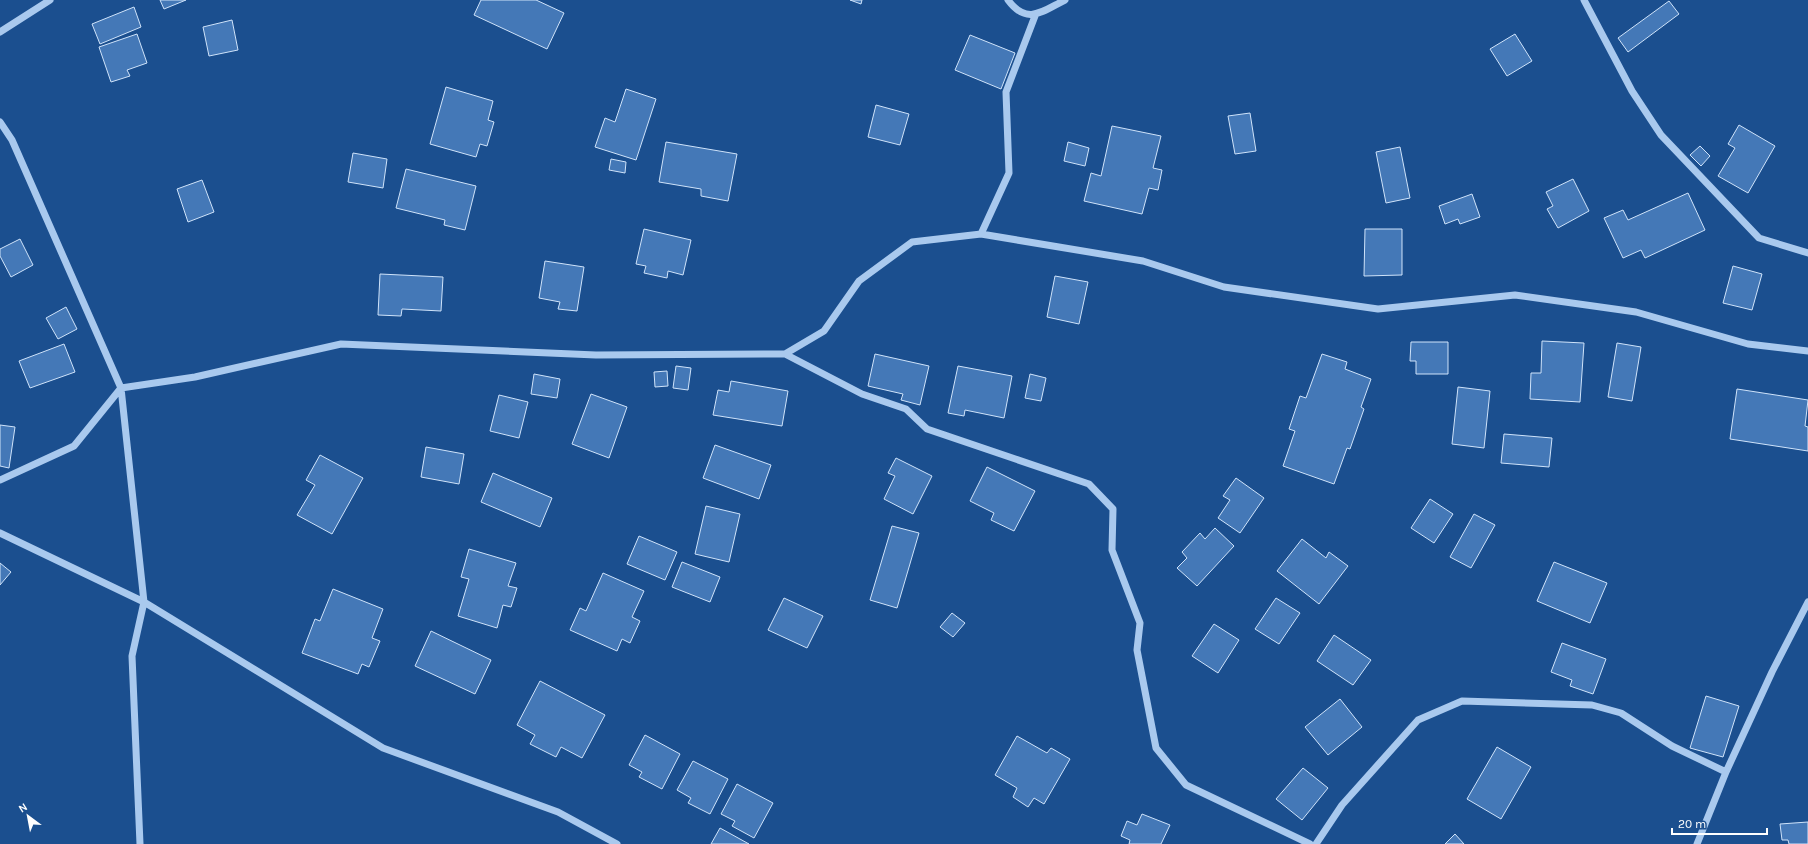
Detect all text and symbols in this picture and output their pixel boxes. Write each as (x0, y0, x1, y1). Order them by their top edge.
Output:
north arrow (8, 796, 48, 836)
text: N (16, 800, 30, 816)
scale bar (1672, 810, 1767, 836)
text: 20 m (1678, 817, 1706, 831)

